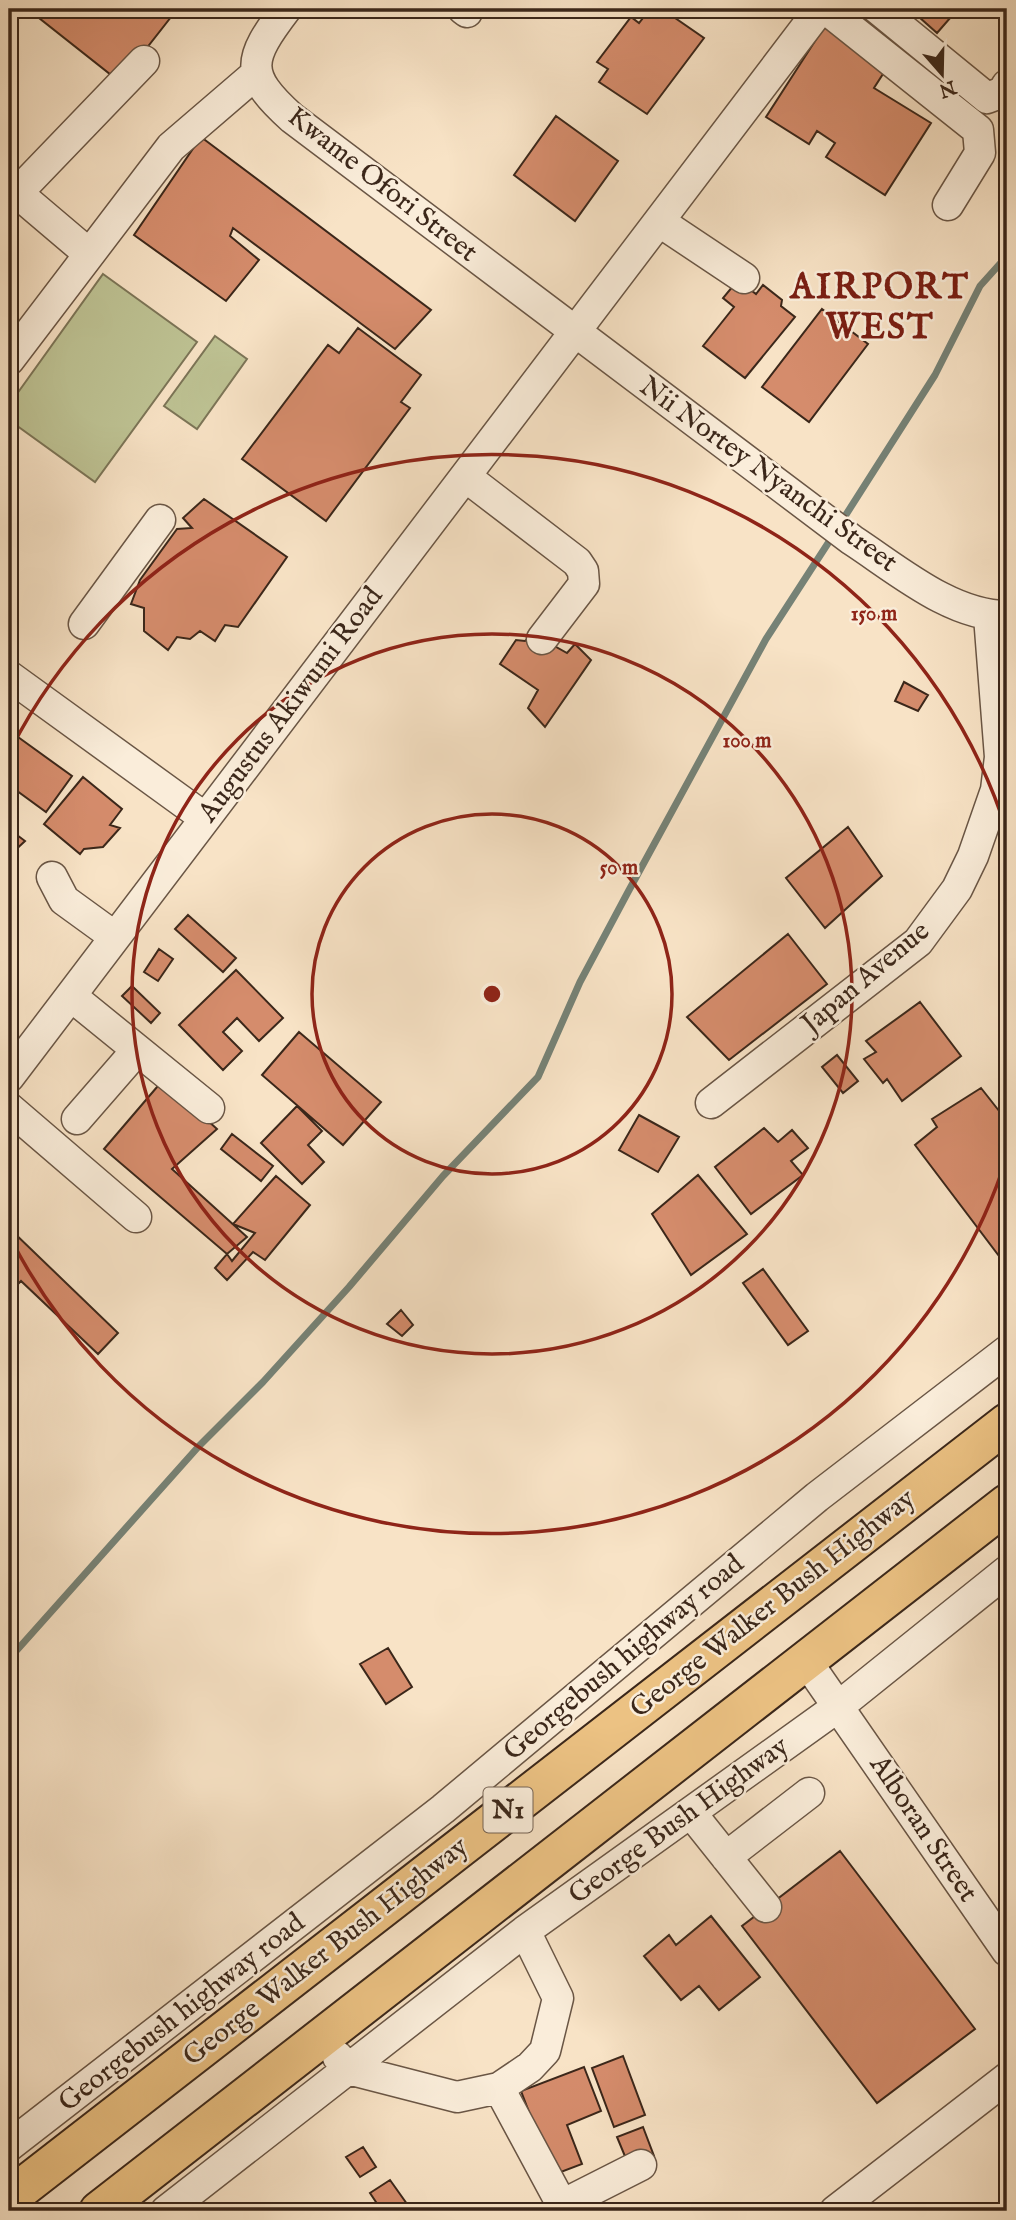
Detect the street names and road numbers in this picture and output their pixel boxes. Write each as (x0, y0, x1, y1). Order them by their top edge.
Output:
street label: Kwame Ofori Street (280, 100, 485, 270)
street label: Nii Nortey Nyanchi Street (632, 370, 904, 581)
street label: Augustus Akiwumi Road (190, 580, 391, 830)
street label: Japan Avenue (792, 914, 937, 1044)
street label: George Walker Bush Highway (623, 1482, 923, 1726)
street label: Georgebush highway road (497, 1547, 751, 1769)
street label: George Bush Highway (562, 1729, 796, 1913)
street label: Alboran Street (861, 1748, 985, 1909)
road number: N1 (484, 1787, 532, 1832)
street label: George Walker Bush Highway (176, 1830, 476, 2074)
street label: Georgebush highway road (52, 1906, 312, 2120)

